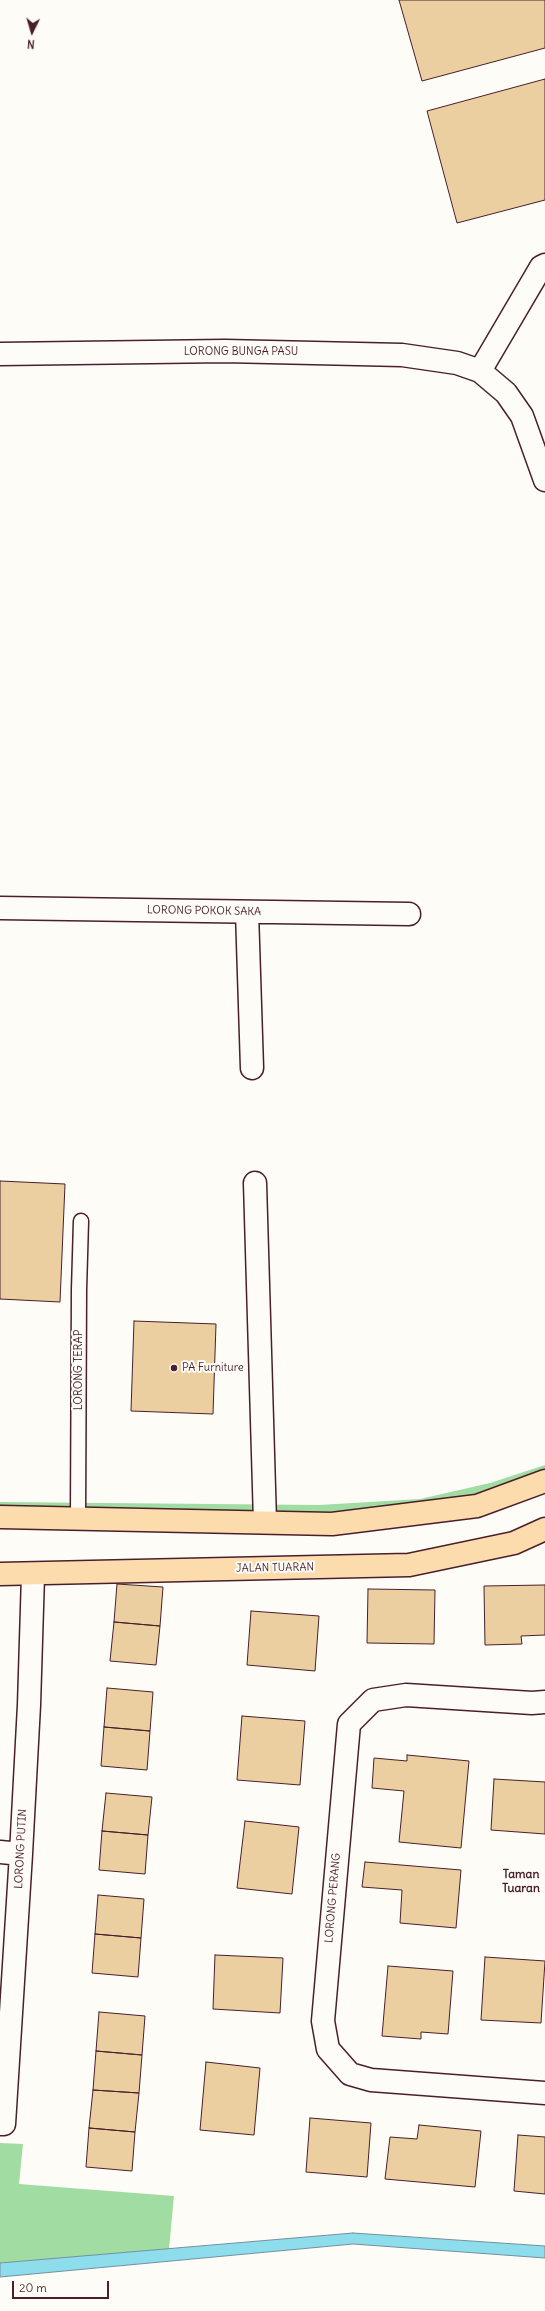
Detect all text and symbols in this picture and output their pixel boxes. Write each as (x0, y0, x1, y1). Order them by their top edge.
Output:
north arrow (12, 12, 52, 52)
text: N (27, 37, 35, 51)
street label: LORONG BUNGA PASU (184, 345, 298, 359)
street label: LORONG POKOK SAKA (147, 903, 261, 919)
street label: LORONG TERAP (72, 1330, 86, 1410)
place label: PA Furniture (182, 1361, 244, 1375)
marker: PA Furniture (169, 1363, 179, 1373)
street label: JALAN TUARAN (236, 1561, 314, 1575)
street label: LORONG PUTIN (12, 1809, 30, 1889)
street label: LORONG PERANG (322, 1852, 344, 1944)
district label: Taman Tuaran (502, 1868, 540, 1896)
scale bar (14, 2273, 111, 2299)
text: 20 m (19, 2280, 47, 2295)

